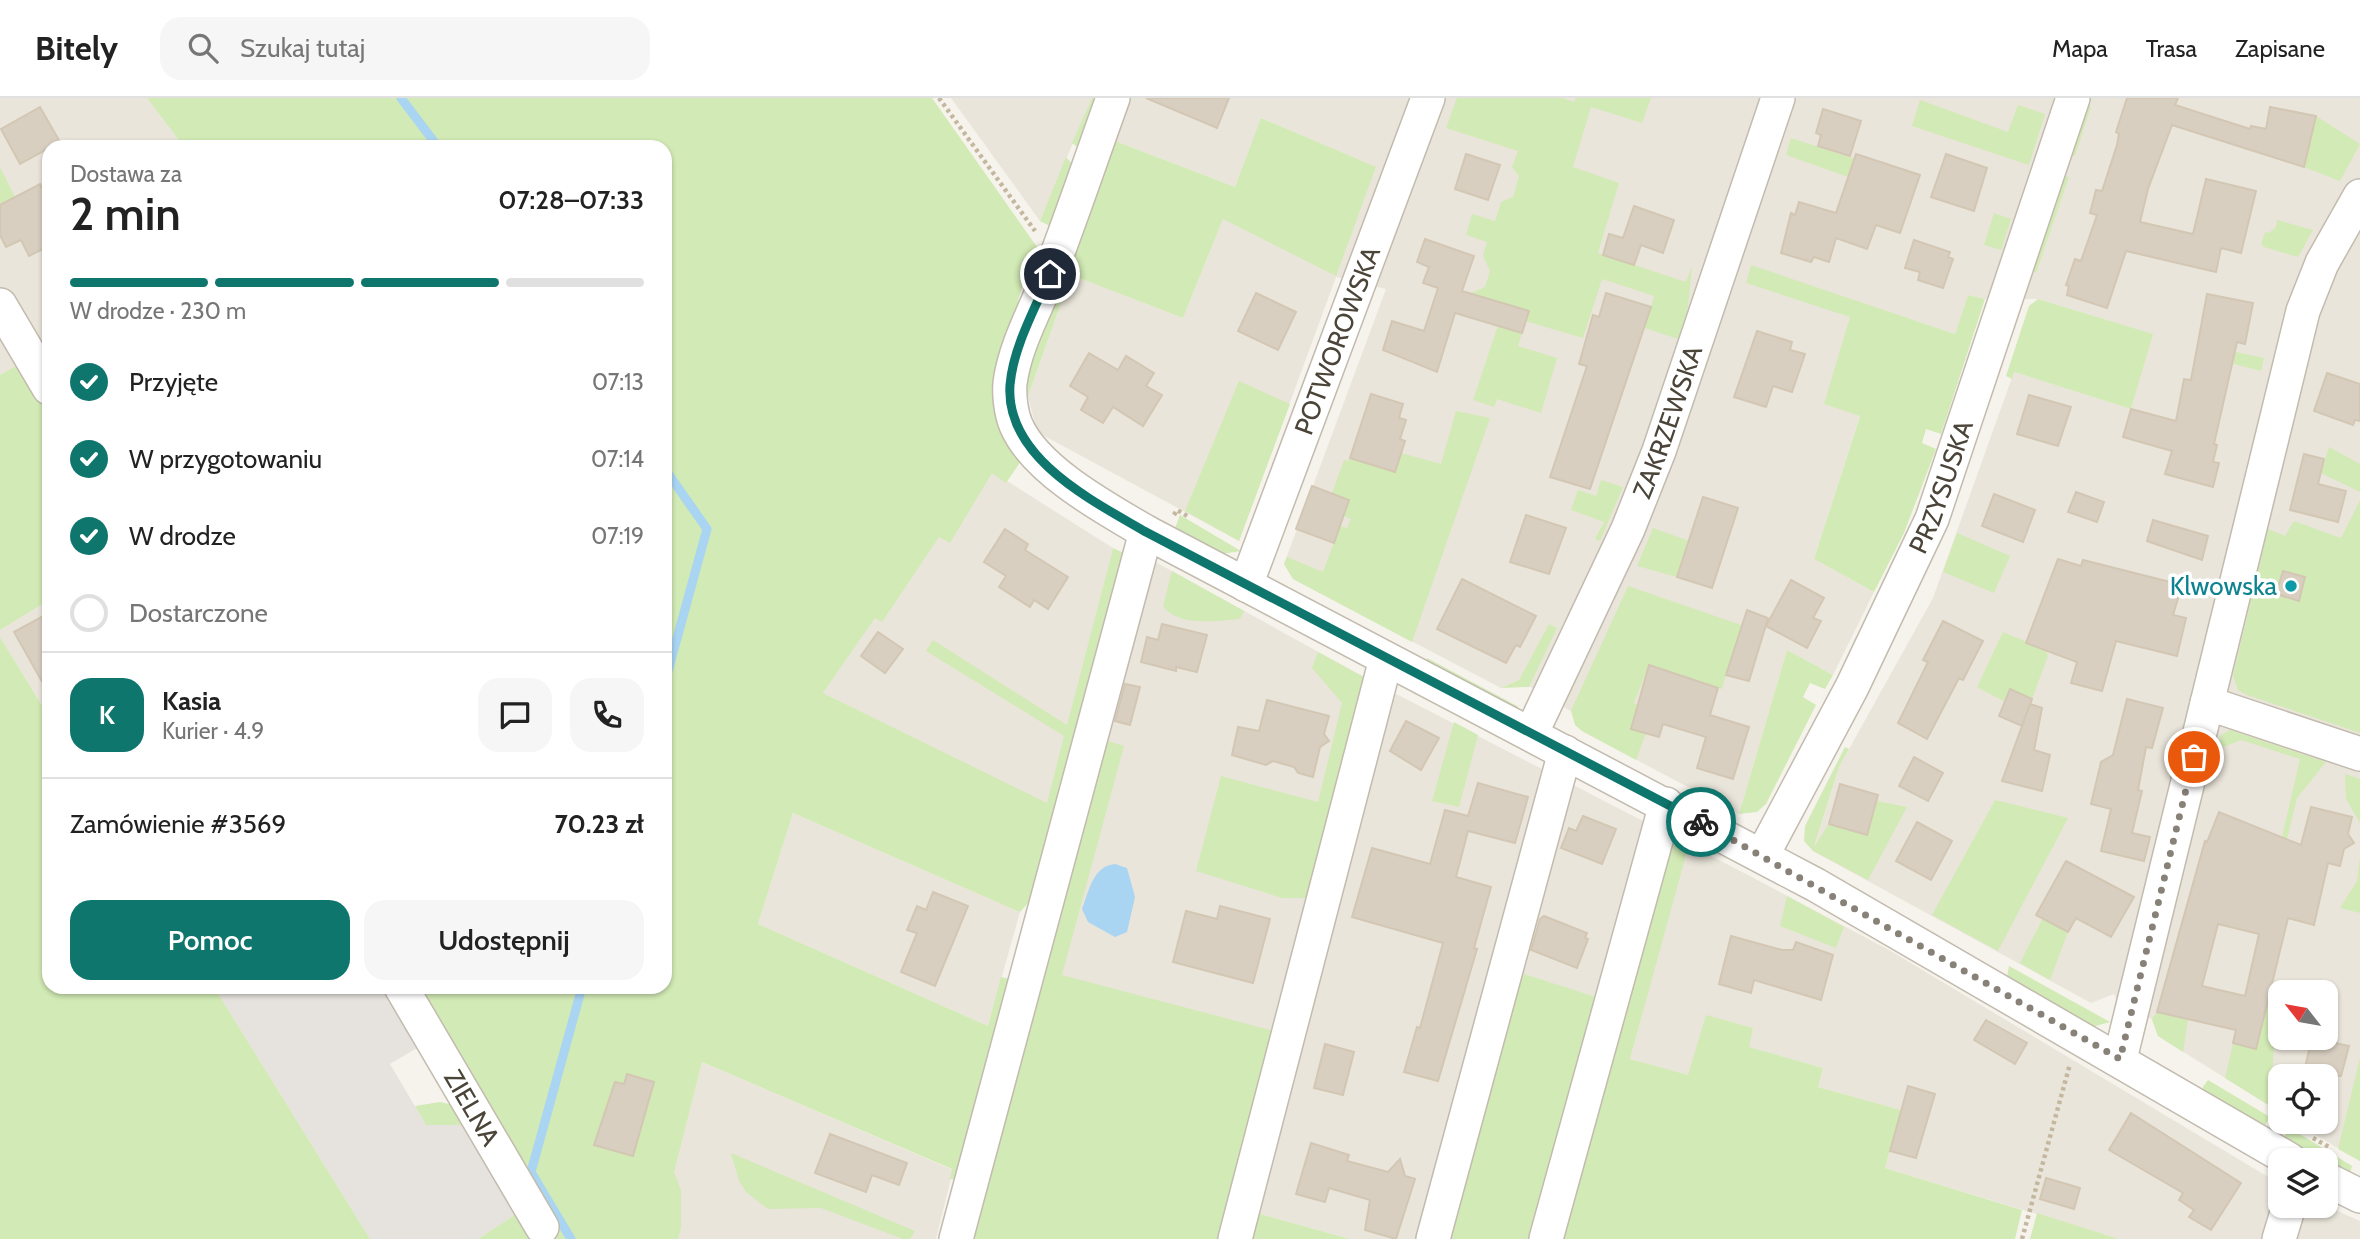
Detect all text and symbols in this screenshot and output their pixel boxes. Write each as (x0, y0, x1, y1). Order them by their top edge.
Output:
search box (160, 17, 650, 80)
text: Bitely (35, 28, 118, 68)
icon: search (184, 29, 222, 67)
text: Szukaj tutaj (240, 32, 365, 64)
text: Mapa (2052, 34, 2108, 63)
text: Trasa (2146, 34, 2197, 63)
text: Zapisane (2235, 34, 2325, 63)
text: Dostawa za (70, 160, 182, 188)
text: 07:28–07:33 (498, 184, 644, 216)
text: 2 min (70, 186, 181, 242)
street label: POTWOROWSKA (1288, 242, 1387, 439)
pin (1020, 244, 1080, 304)
icon: home (1031, 255, 1069, 293)
text: W drodze · 230 m (70, 297, 246, 325)
street label: ZAKRZEWSKA (1626, 341, 1709, 503)
icon: check (70, 363, 108, 401)
text: Przyjęte (129, 366, 218, 398)
text: 07:13 (592, 368, 644, 396)
street label: PRZYSUSKA (1902, 416, 1980, 559)
icon: check (70, 440, 108, 478)
text: W przygotowaniu (129, 443, 322, 475)
text: 07:14 (591, 445, 644, 473)
icon: check (70, 517, 108, 555)
text: W drodze (129, 520, 236, 552)
text: 07:19 (591, 522, 644, 550)
place label: Klwowska (2170, 570, 2278, 602)
marker: Klwowska (2283, 578, 2299, 594)
text: Dostarczone (129, 597, 268, 629)
button: chat (478, 678, 552, 752)
button: phone (570, 678, 644, 752)
text: Kasia (162, 685, 221, 717)
text: K (99, 699, 115, 731)
text: Kurier · 4.9 (162, 717, 264, 745)
pin (2164, 727, 2224, 787)
icon: bag (2175, 738, 2213, 776)
courier (1666, 787, 1736, 857)
icon: bike (1682, 803, 1720, 841)
text: Zamówienie #3569 (70, 808, 286, 840)
text: 70.23 zł (555, 808, 644, 840)
button: Pomoc (70, 900, 350, 980)
button: Udostępnij (364, 900, 644, 980)
north arrow (2268, 980, 2338, 1050)
map controls (2268, 980, 2338, 1218)
street label: ZIELNA (437, 1064, 507, 1151)
button: locate (2268, 1064, 2338, 1134)
button: layers (2268, 1148, 2338, 1218)

